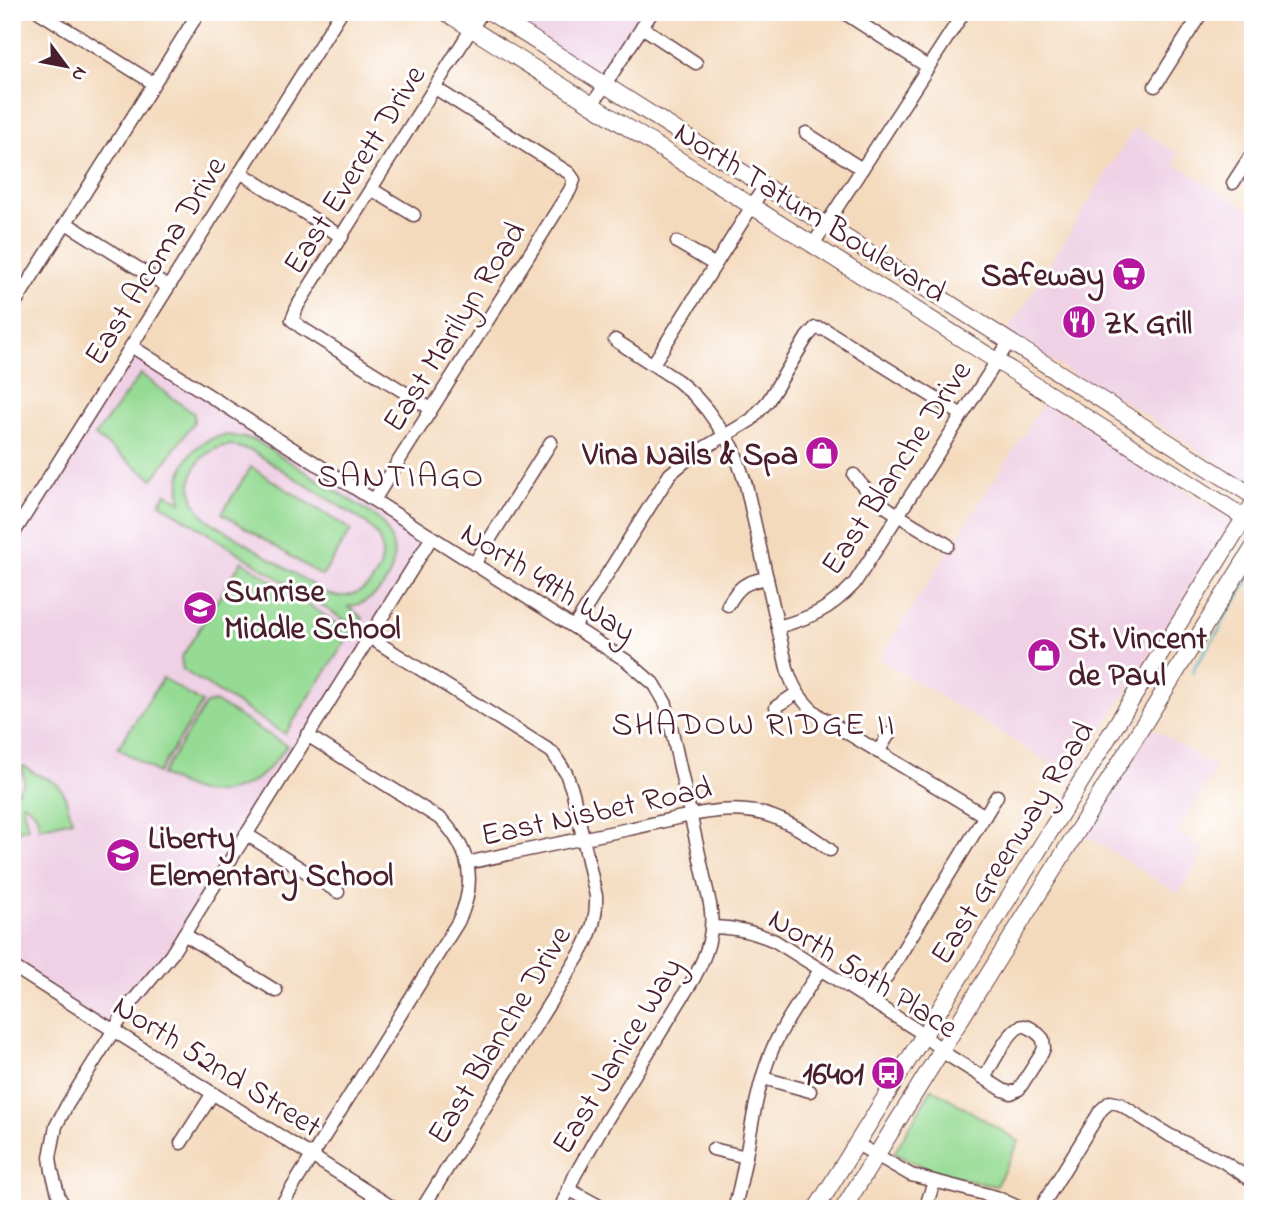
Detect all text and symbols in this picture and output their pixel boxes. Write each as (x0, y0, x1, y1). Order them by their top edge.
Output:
north arrow (32, 32, 102, 102)
street label: East Everett Drive (273, 56, 440, 285)
text: N (63, 61, 93, 86)
street label: North Tatum Boulevard (664, 111, 954, 317)
street label: East Acoma Drive (74, 147, 241, 376)
street label: East Marilyn Road (372, 213, 540, 442)
place label: Safeway (981, 254, 1104, 302)
supermarket icon: Safeway (1110, 255, 1148, 293)
place label: ZK Grill (1104, 302, 1192, 349)
restaurant icon: ZK Grill (1060, 303, 1098, 341)
street label: East Blanche Drive (811, 351, 986, 586)
place label: Vina Nails & Spa (581, 433, 798, 480)
shop icon: Vina Nails & Spa (803, 434, 841, 472)
district label: SANTIAGO (317, 454, 485, 502)
street label: North 49th Way (450, 511, 644, 657)
place label: Sunrise Middle School (224, 570, 401, 654)
school or university icon: Sunrise Middle School (181, 589, 219, 627)
place label: St. Vincent de Paul (1068, 617, 1207, 701)
shop icon: St. Vincent de Paul (1025, 636, 1063, 674)
district label: SHADOW RIDGE II (611, 702, 897, 750)
street label: East Greenway Road (920, 713, 1108, 975)
street label: East Nisbet Road (477, 766, 717, 861)
place label: Liberty Elementary School (148, 817, 393, 902)
school or university icon: Liberty Elementary School (104, 836, 142, 874)
street label: North 50th Place (758, 898, 967, 1052)
street label: East Blanche Drive (417, 917, 585, 1154)
street label: East Janice Way (542, 949, 696, 1164)
street label: North 52nd Street (102, 985, 330, 1151)
place label: 16401 (803, 1053, 864, 1100)
bus stop icon: 16401 (869, 1054, 907, 1092)

